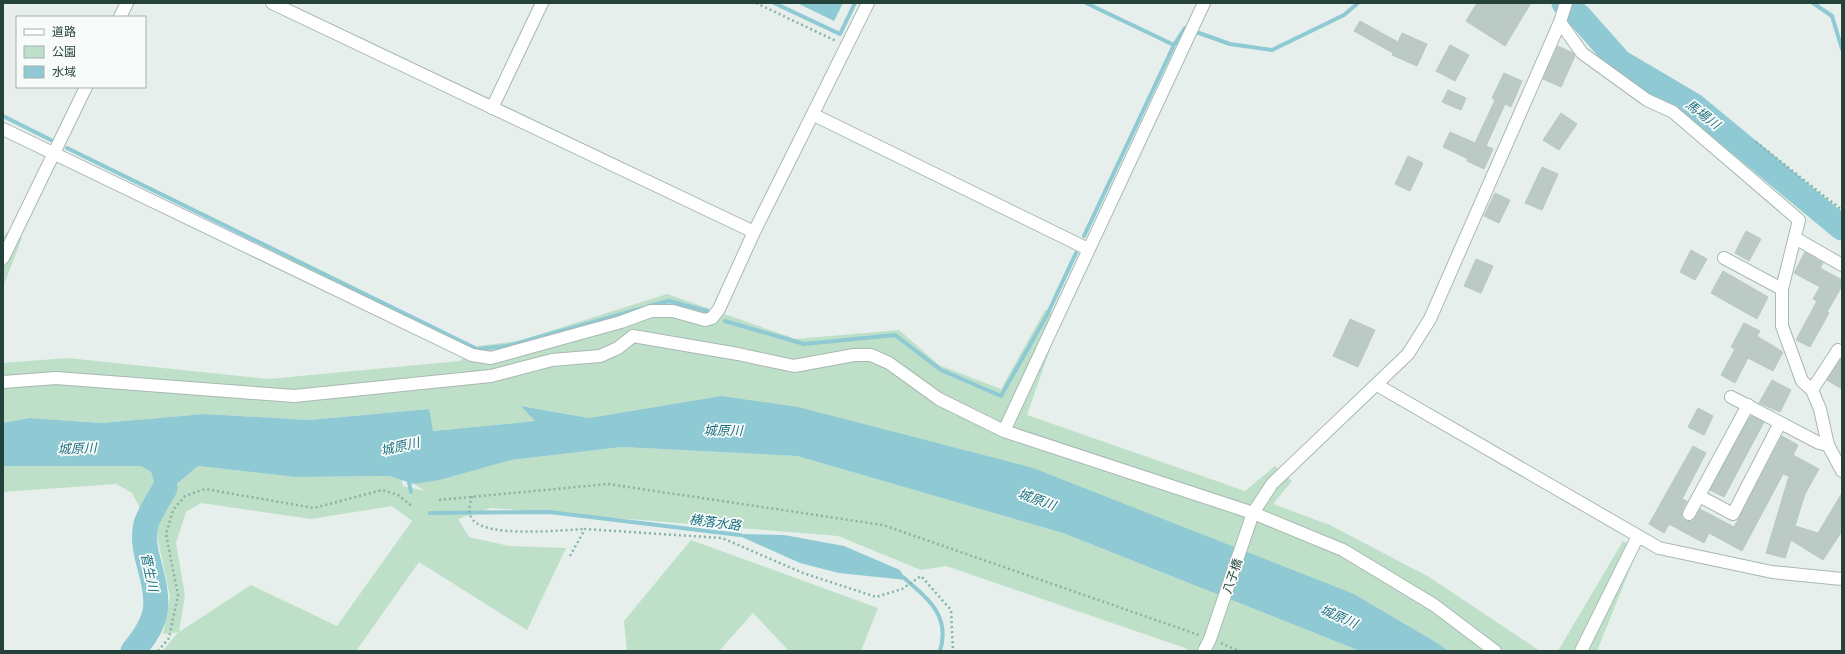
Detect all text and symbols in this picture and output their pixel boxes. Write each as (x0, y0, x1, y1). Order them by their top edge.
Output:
legend (16, 16, 146, 88)
text: 道路 (52, 24, 76, 39)
text: 公園 (52, 44, 76, 59)
text: 水域 (52, 64, 76, 79)
water label: 馬場川 (1683, 96, 1725, 133)
water label: 城原川 (703, 422, 745, 438)
water label: 城原川 (379, 433, 423, 458)
water label: 城原川 (57, 439, 99, 457)
water label: 城原川 (1016, 485, 1060, 514)
water label: 横落水路 (688, 511, 743, 533)
water label: 菅生川 (138, 551, 162, 595)
street label: 八子橋 (1219, 557, 1245, 595)
water label: 城原川 (1318, 601, 1362, 632)

